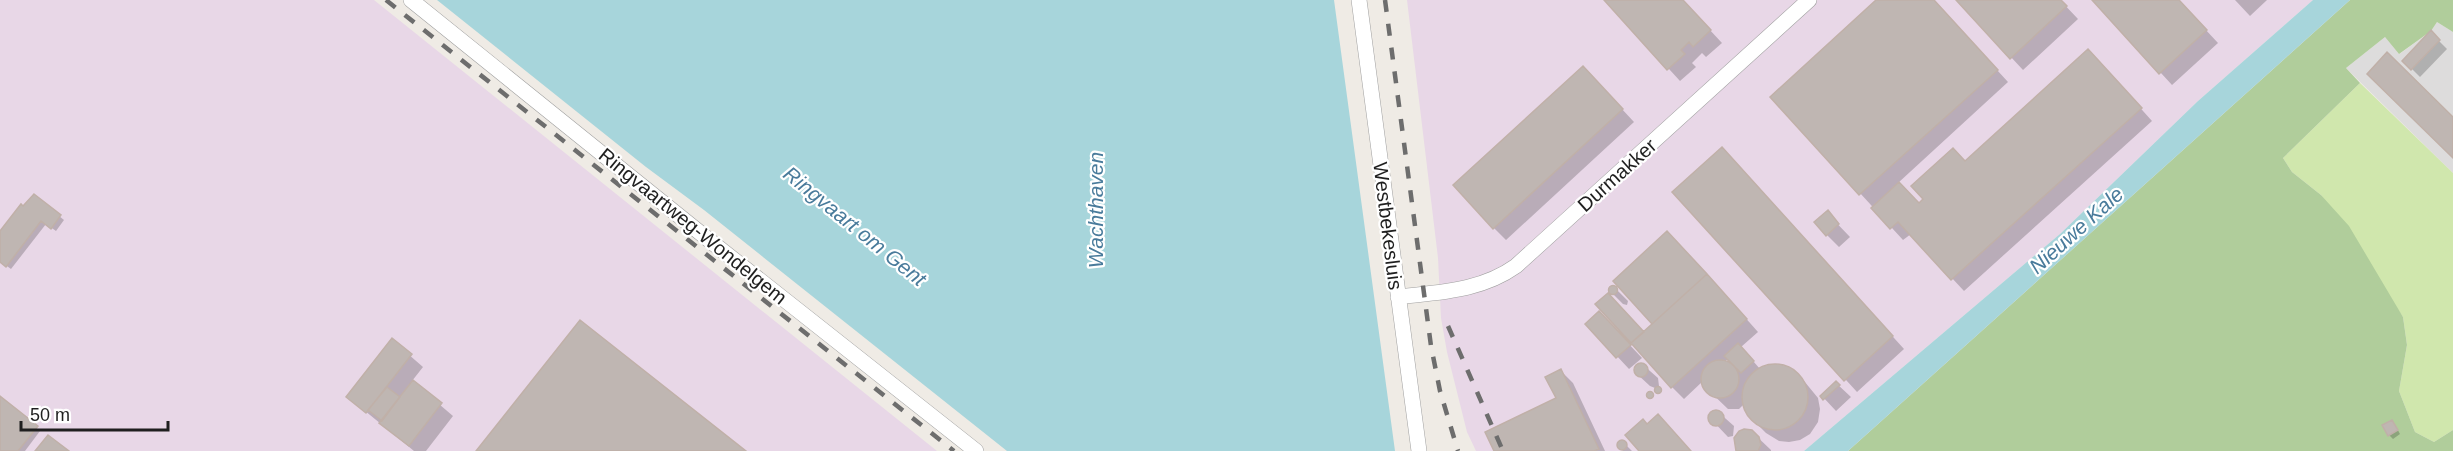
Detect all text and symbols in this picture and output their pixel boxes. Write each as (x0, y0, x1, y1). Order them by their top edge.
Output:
street label: Durmakker (1573, 134, 1661, 216)
street label: Ringvaartweg-Wondelgem (595, 143, 791, 309)
water label: Wachthaven (1084, 152, 1107, 268)
street label: Westbekesluis (1369, 161, 1407, 291)
water label: Ringvaart om Gent (779, 162, 932, 291)
water label: Nieuwe Kale (2024, 182, 2128, 278)
scale bar (21, 394, 168, 432)
text: 50 m (30, 405, 70, 425)

